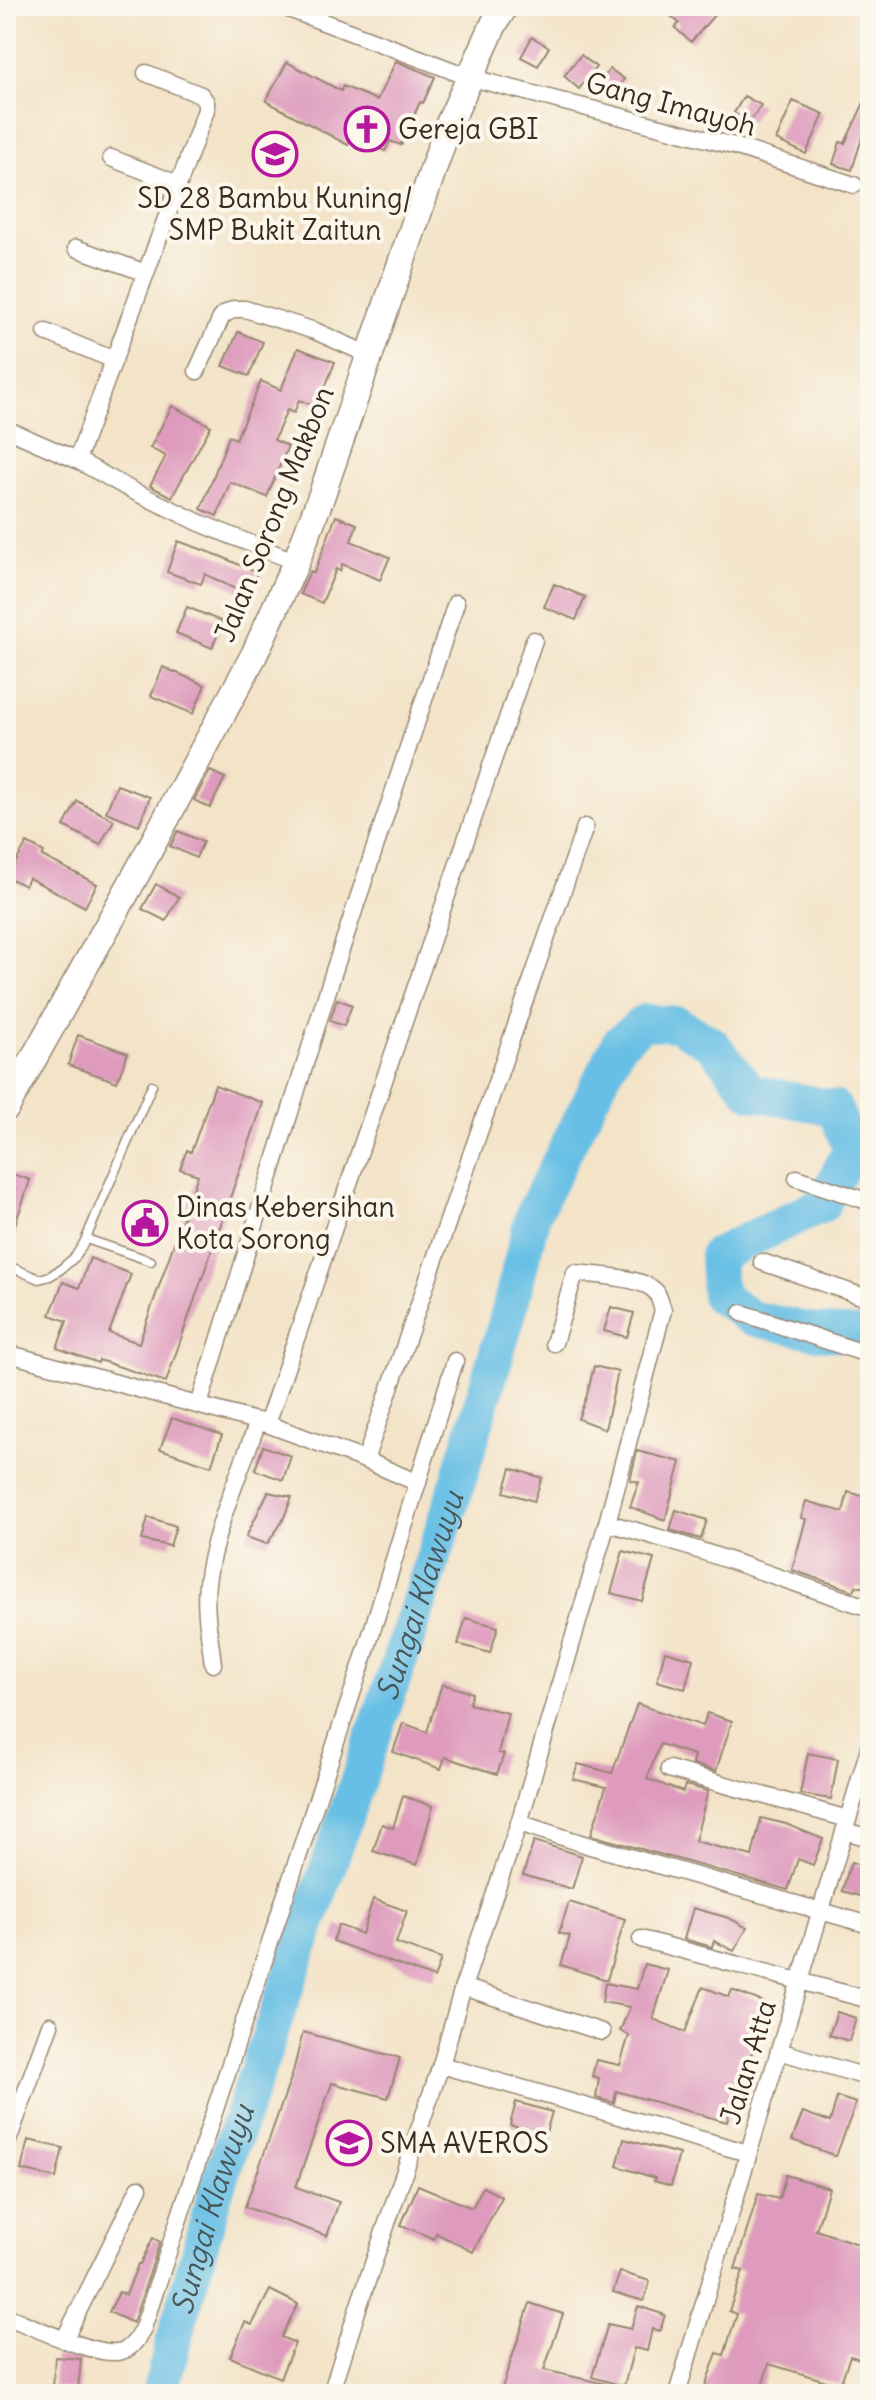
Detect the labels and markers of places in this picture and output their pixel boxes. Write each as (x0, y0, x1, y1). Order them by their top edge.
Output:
church icon: Gereja GBI (343, 105, 391, 153)
place label: Gereja GBI (398, 111, 538, 147)
school or university icon: SD 28 Bambu Kuning/ SMP Bukit Zaitun (251, 130, 299, 178)
place label: SD 28 Bambu Kuning/ SMP Bukit Zaitun (137, 180, 413, 248)
place label: Dinas Kebersihan Kota Sorong (176, 1189, 395, 1257)
public building icon: Dinas Kebersihan Kota Sorong (121, 1199, 169, 1247)
school or university icon: SMA AVEROS (325, 2119, 373, 2167)
place label: SMA AVEROS (380, 2125, 549, 2161)

